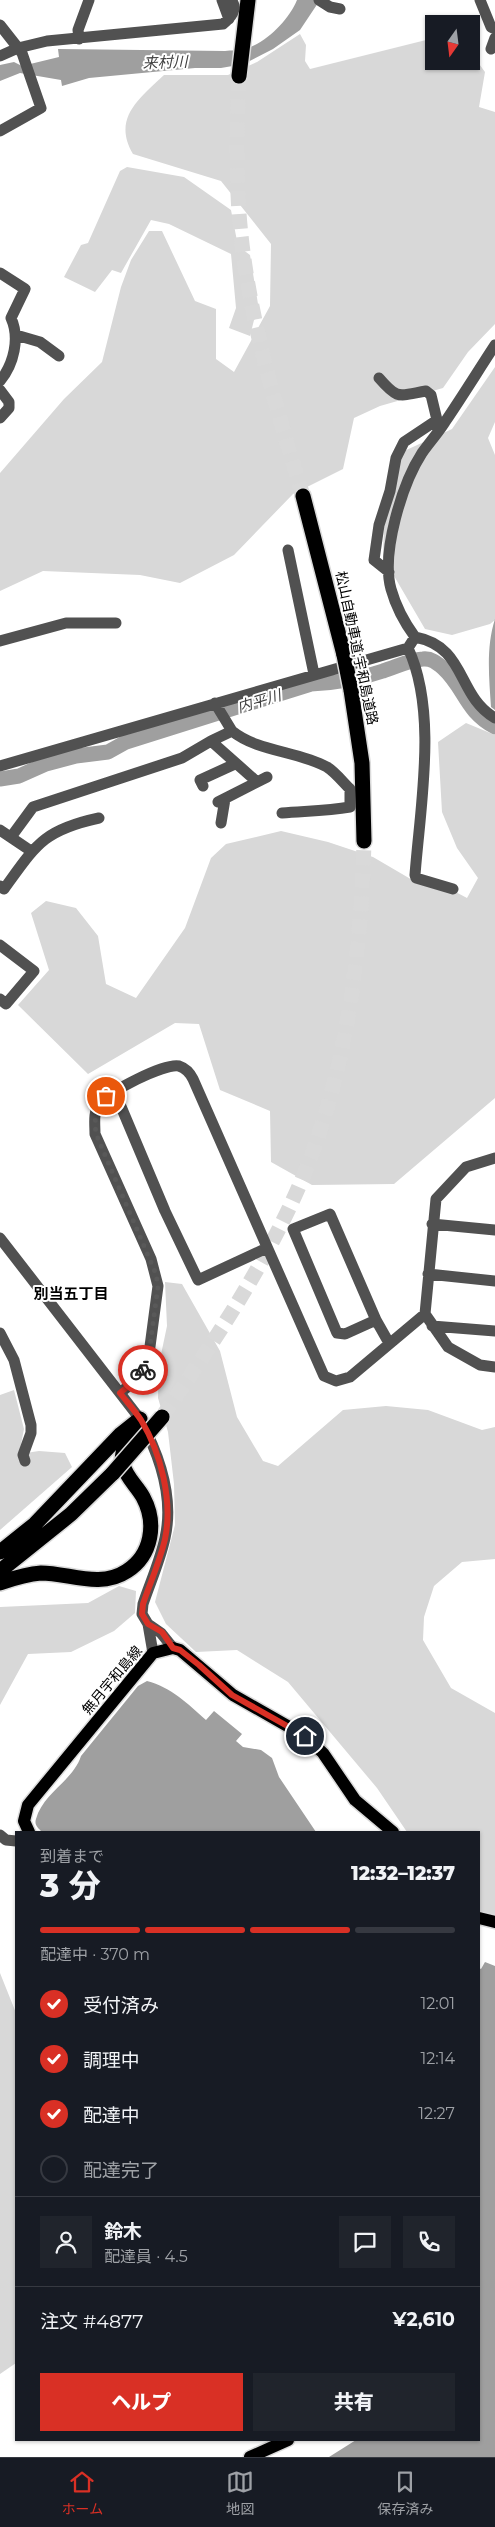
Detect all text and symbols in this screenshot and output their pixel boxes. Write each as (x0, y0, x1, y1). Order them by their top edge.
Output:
north arrow (425, 15, 480, 70)
map controls (425, 15, 480, 70)
water label: 来村川 (142, 52, 190, 72)
street label: 松山自動車道;宇和島道路 (332, 569, 382, 727)
water label: 内平川 (235, 685, 285, 717)
pin (85, 1075, 127, 1117)
icon: bag (92, 1082, 120, 1110)
district label: 別当五丁目 (33, 1284, 109, 1303)
courier (118, 1345, 168, 1395)
icon: bike (129, 1356, 157, 1384)
street label: 無月宇和島線 (78, 1642, 146, 1718)
pin (284, 1715, 326, 1757)
icon: home (291, 1722, 319, 1750)
text: 到着まで (40, 1847, 104, 1866)
text: 12:32–12:37 (351, 1862, 455, 1885)
text: 3 分 (40, 1866, 101, 1905)
text: 配達中 · 370 m (40, 1945, 150, 1964)
icon: check (40, 1990, 68, 2018)
text: 受付済み (83, 1994, 159, 2017)
text: 12:01 (420, 1994, 455, 2013)
icon: check (40, 2045, 68, 2073)
text: 調理中 (83, 2049, 140, 2072)
text: 12:14 (420, 2049, 455, 2068)
icon: check (40, 2100, 68, 2128)
text: 配達中 (83, 2104, 140, 2127)
text: 12:27 (418, 2104, 455, 2123)
text: 配達完了 (83, 2159, 159, 2182)
button: person (40, 2216, 92, 2268)
button: chat (339, 2216, 391, 2268)
button: phone (403, 2216, 455, 2268)
text: 鈴木 (104, 2220, 142, 2243)
text: 配達員 · 4.5 (104, 2247, 188, 2266)
text: ¥2,610 (392, 2308, 455, 2331)
text: 注文 #4877 (40, 2310, 143, 2333)
button: ヘルプ (40, 2373, 243, 2431)
button: 共有 (253, 2373, 455, 2431)
tab: ホーム (62, 2468, 103, 2518)
tab: 地図 (226, 2468, 254, 2518)
tab: 保存済み (377, 2468, 433, 2518)

